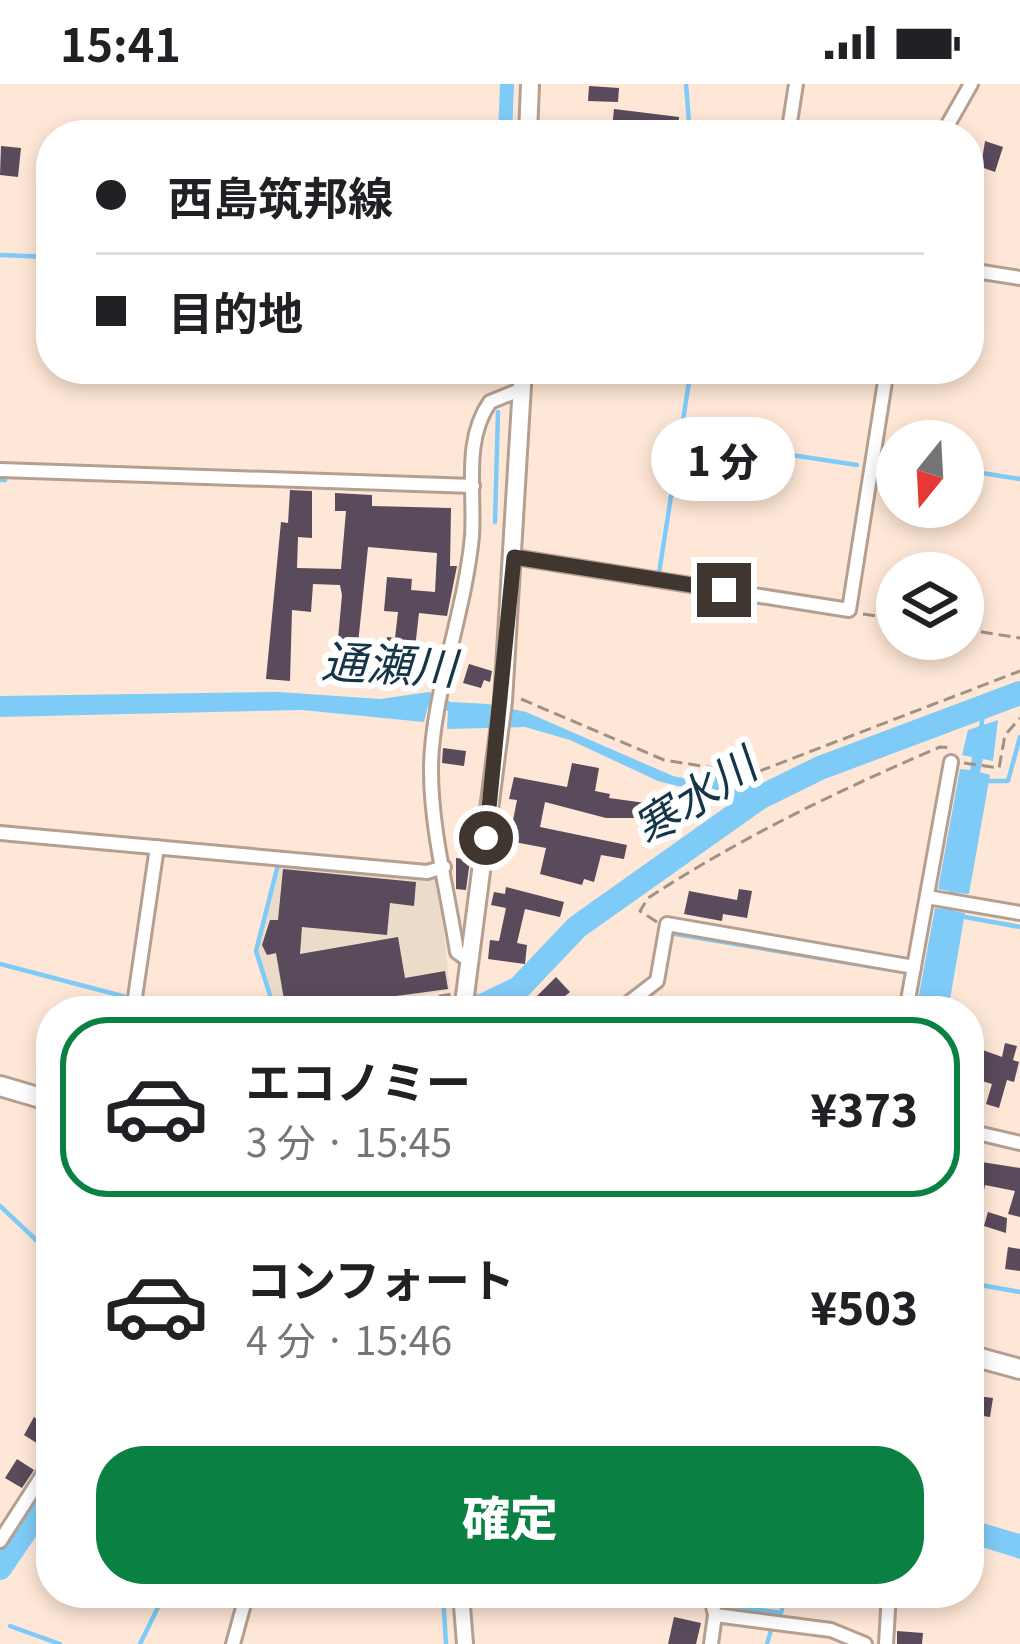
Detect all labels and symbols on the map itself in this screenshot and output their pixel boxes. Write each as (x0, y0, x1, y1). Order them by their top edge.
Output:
callout: 1 分 (652, 416, 796, 500)
north arrow (876, 420, 984, 528)
route end (697, 563, 751, 617)
water label: 通瀬川 (320, 626, 462, 698)
water label: 寒水川 (619, 728, 771, 858)
route start (459, 811, 513, 865)

